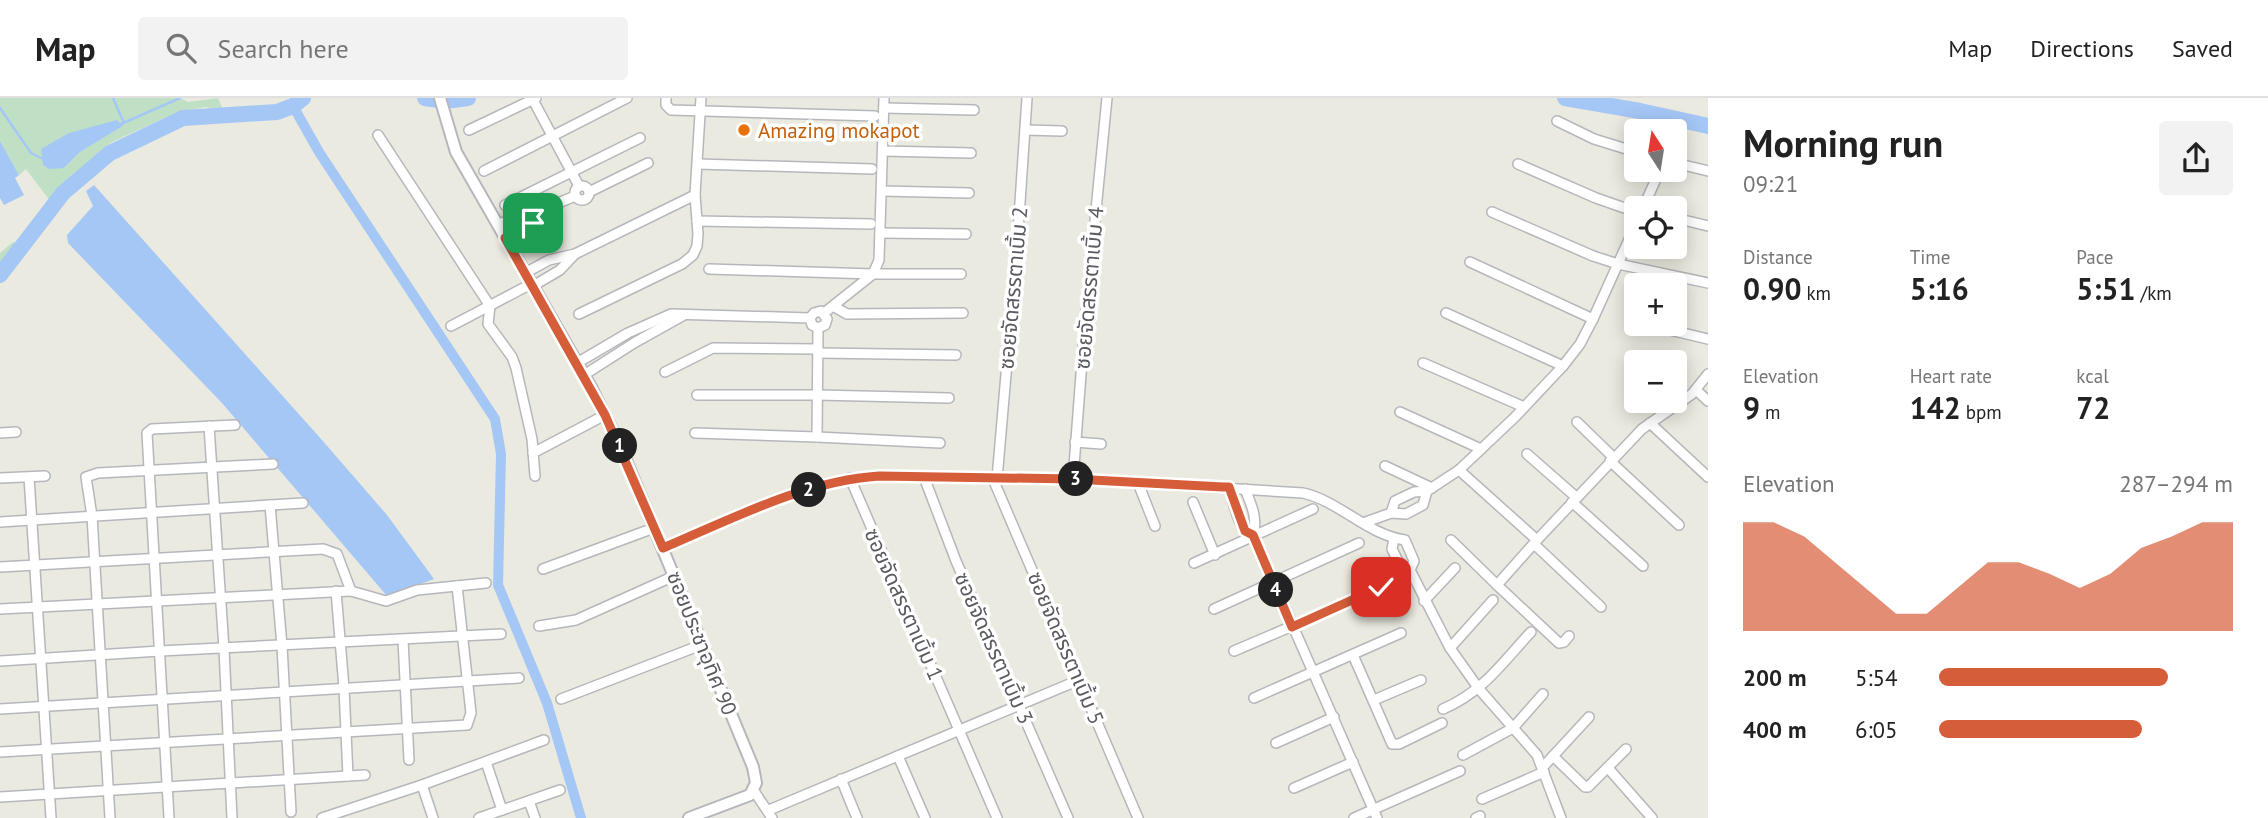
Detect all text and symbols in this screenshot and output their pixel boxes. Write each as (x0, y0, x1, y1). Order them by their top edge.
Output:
search box (138, 17, 628, 80)
text: Map (35, 27, 96, 70)
icon: search (162, 29, 200, 67)
text: Search here (218, 32, 349, 65)
text: Map (1948, 33, 1992, 64)
text: Directions (2030, 33, 2134, 64)
text: Saved (2172, 33, 2233, 64)
place label: Amazing mokapot (758, 117, 920, 144)
text: Morning run (1743, 118, 1943, 167)
north arrow (1624, 119, 1687, 182)
map controls (1624, 119, 1687, 413)
button: share (2159, 121, 2233, 195)
marker: Amazing mokapot (736, 122, 752, 138)
text: 09:21 (1743, 169, 1798, 198)
pin (503, 193, 563, 253)
button: locate (1624, 196, 1687, 259)
icon: arrive (514, 204, 552, 242)
street label: ซอยจัดสรรตาเบิ้ม 2 (992, 205, 1034, 371)
street label: ซอยจัดสรรตาเบิ้ม 4 (1068, 205, 1110, 371)
text: Distance (1743, 245, 1813, 269)
text: Time (1910, 245, 1950, 269)
text: Pace (2076, 245, 2114, 269)
text: 0.90 (1743, 269, 1801, 308)
text: 5:16 (1910, 269, 1969, 308)
text: 5:51 (2076, 269, 2135, 308)
button: + (1624, 273, 1687, 336)
text: km (1801, 281, 1831, 305)
text: /km (2135, 281, 2172, 305)
button: − (1624, 350, 1687, 413)
text: Elevation (1743, 364, 1819, 388)
text: Heart rate (1910, 364, 1992, 388)
text: kcal (2076, 364, 2109, 388)
text: 9 (1743, 388, 1760, 427)
text: 142 (1910, 388, 1961, 427)
text: 72 (2076, 388, 2110, 427)
text: m (1760, 400, 1781, 424)
text: bpm (1961, 400, 2002, 424)
pin: 1 (602, 428, 638, 464)
text: 1 (614, 433, 625, 457)
pin: 3 (1058, 462, 1094, 496)
text: 3 (1070, 466, 1081, 490)
text: Elevation (1743, 469, 1835, 498)
text: 287–294 m (2119, 469, 2233, 498)
pin: 2 (792, 472, 826, 508)
text: 2 (803, 477, 814, 501)
street label: ซอยจัดสรรตาเบิ้ม 1 (858, 524, 950, 684)
pin (1351, 557, 1411, 617)
street label: ซอยประชาอุทิศ 90 (661, 567, 743, 719)
street label: ซอยจัดสรรตาเบิ้ม 3 (948, 568, 1040, 728)
street label: ซอยจัดสรรตาเบิ้ม 5 (1022, 568, 1110, 728)
icon: check (1362, 568, 1400, 606)
pin: 4 (1258, 573, 1294, 608)
text: 4 (1270, 577, 1281, 601)
text: 200 m (1743, 663, 1806, 692)
text: 5:54 (1855, 663, 1898, 692)
text: 400 m (1743, 715, 1806, 744)
text: 6:05 (1855, 715, 1898, 744)

